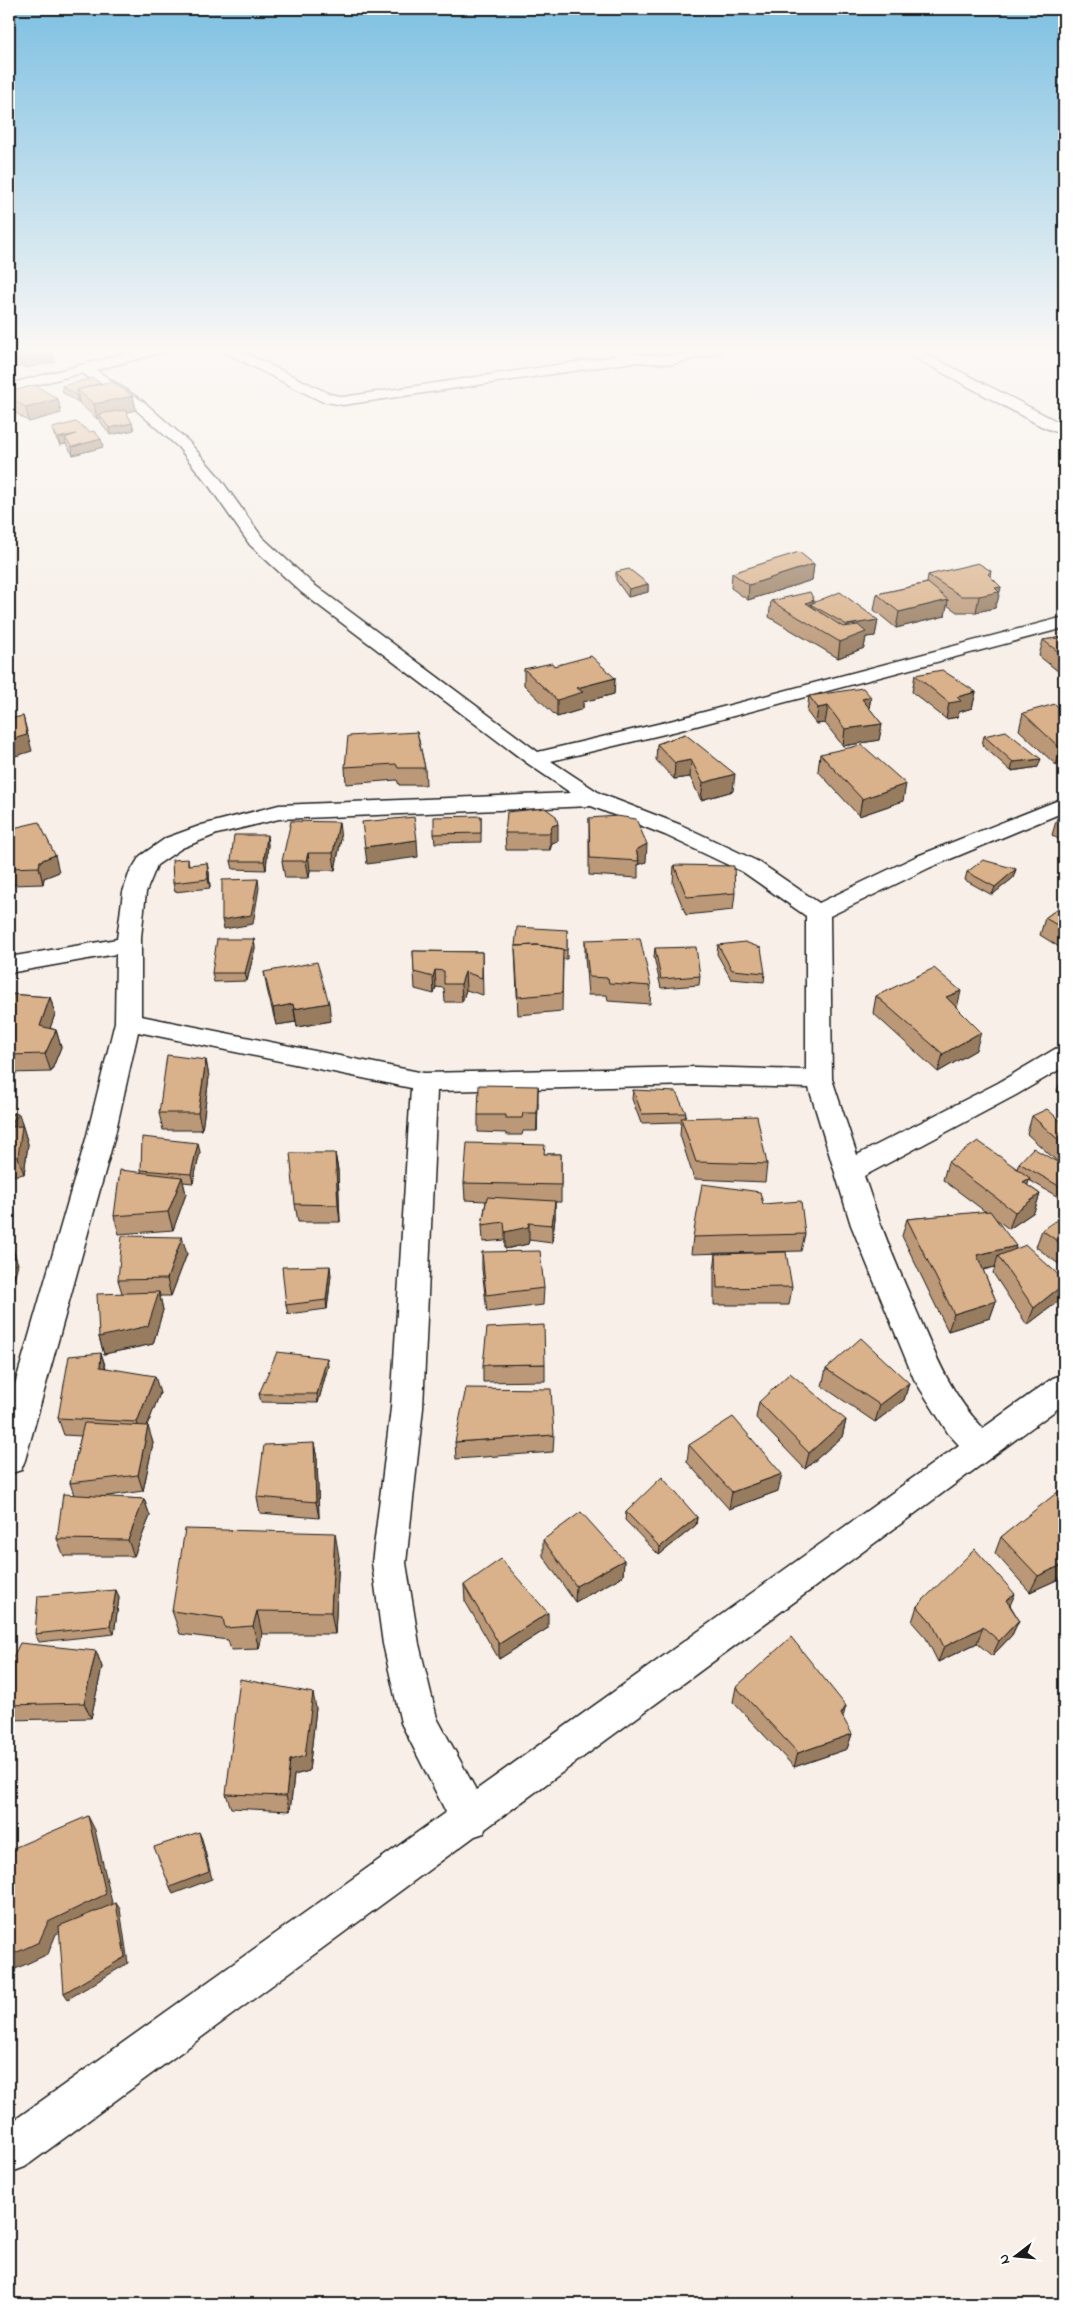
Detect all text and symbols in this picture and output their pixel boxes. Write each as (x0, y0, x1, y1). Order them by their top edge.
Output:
north arrow (990, 2230, 1040, 2280)
text: N (994, 2252, 1016, 2267)

